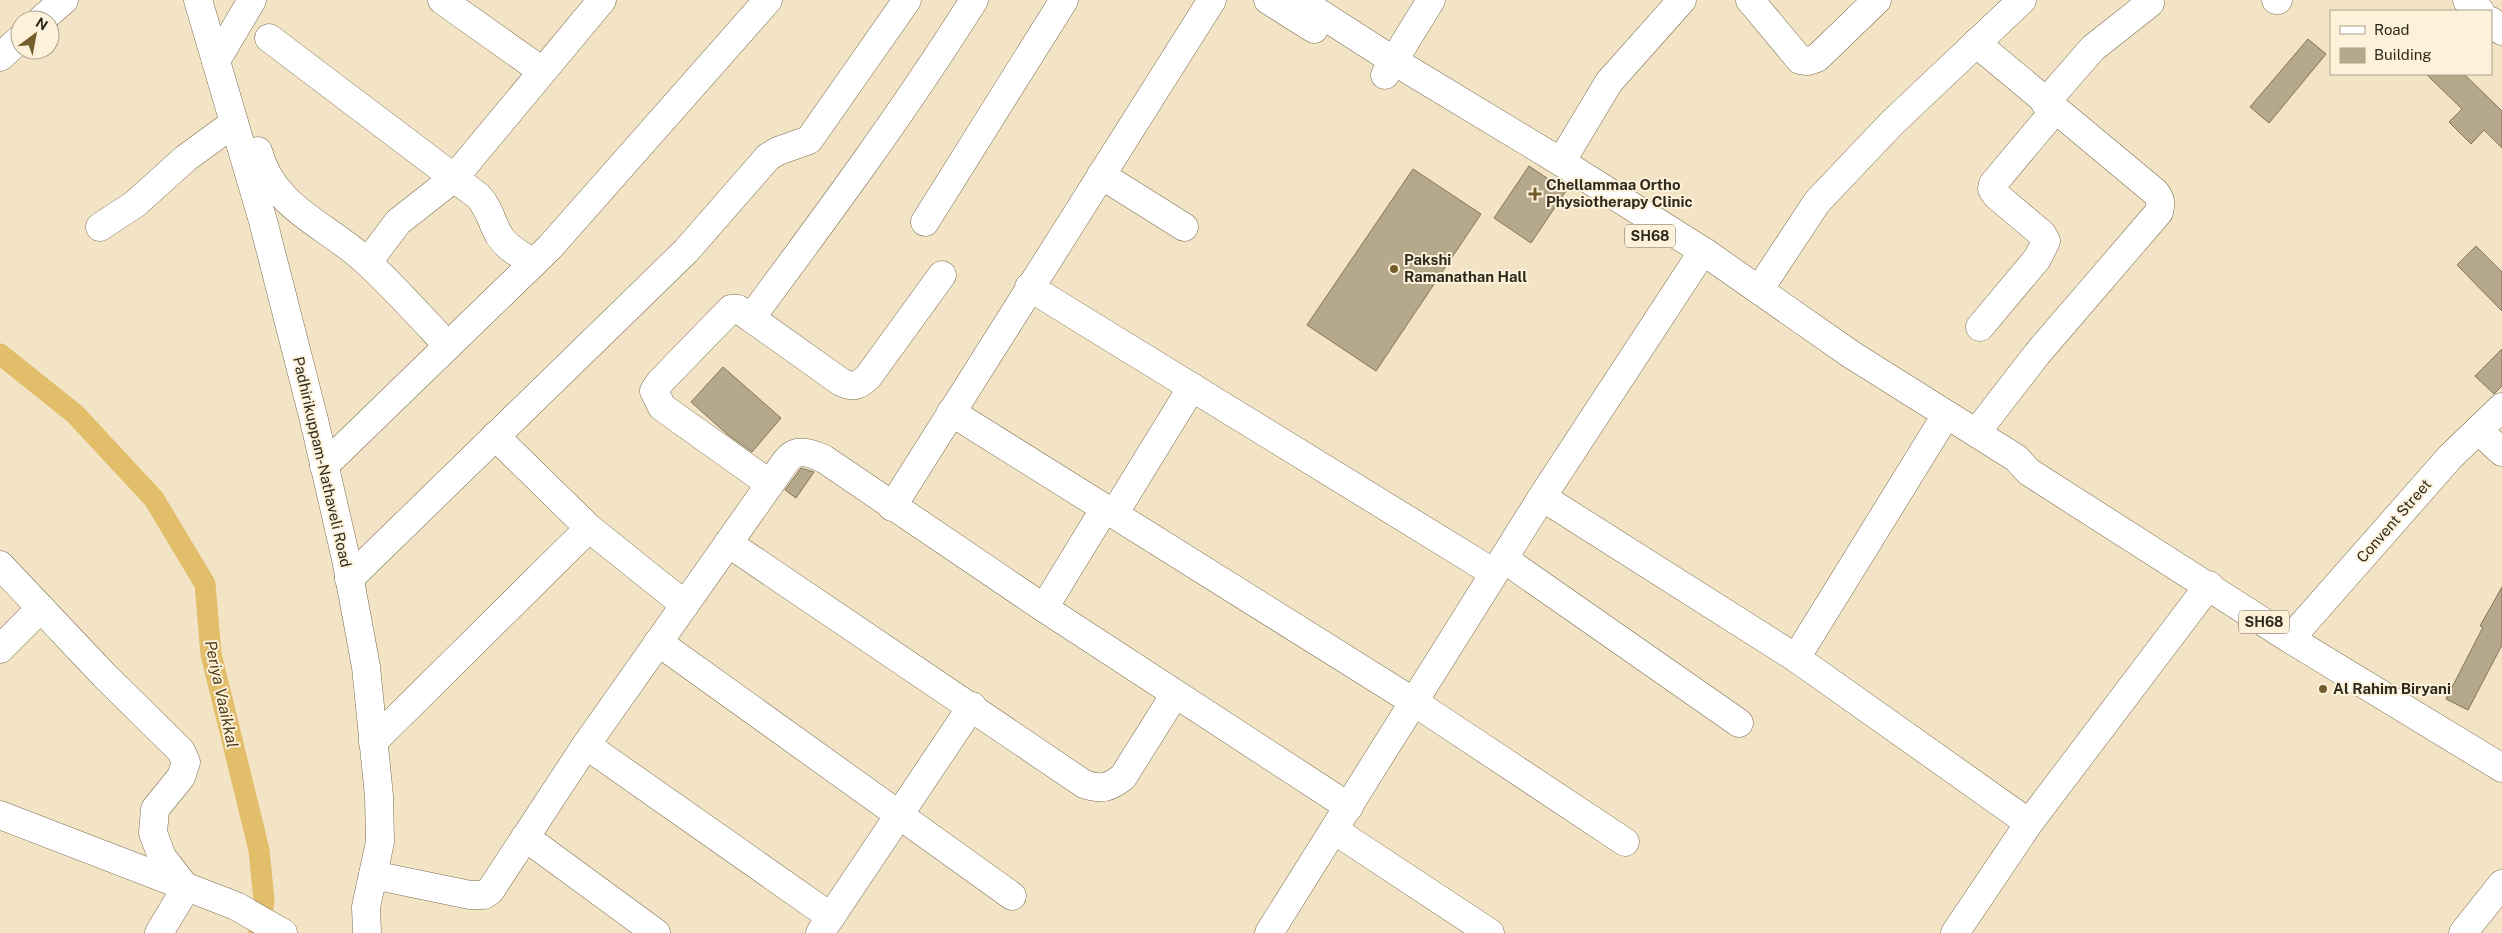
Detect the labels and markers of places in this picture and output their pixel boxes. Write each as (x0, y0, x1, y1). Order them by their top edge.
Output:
place label: Chellammaa Ortho Physiotherapy Clinic (1546, 176, 1693, 210)
marker: Chellammaa Ortho Physiotherapy Clinic (1528, 187, 1542, 201)
place label: Pakshi Ramanathan Hall (1404, 251, 1527, 285)
marker: Pakshi Ramanathan Hall (1388, 263, 1400, 275)
place label: Al Rahim Biryani (2333, 680, 2451, 697)
marker: Al Rahim Biryani (2317, 683, 2329, 695)

